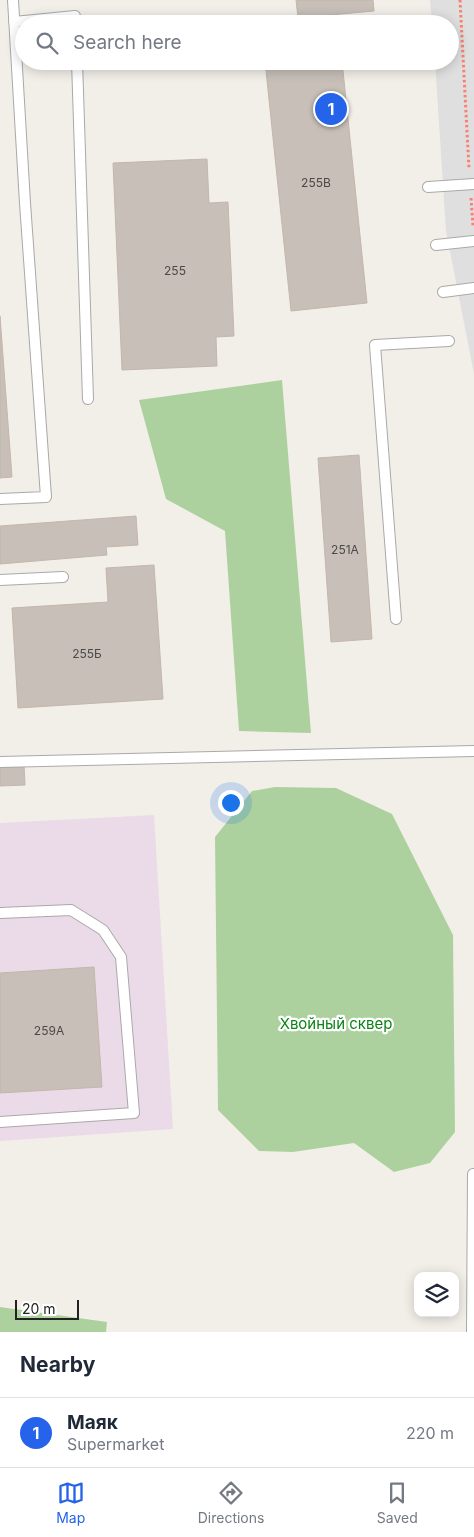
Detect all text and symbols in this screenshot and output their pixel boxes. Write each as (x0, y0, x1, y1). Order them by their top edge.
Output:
search box (15, 15, 459, 70)
icon: search (33, 29, 61, 57)
text: Search here (73, 31, 182, 54)
pin: 1 (315, 90, 347, 128)
house number: 255В (301, 175, 331, 190)
house number: 255 (164, 263, 186, 278)
house number: 251А (331, 542, 359, 557)
house number: 255Б (72, 646, 102, 661)
your location (218, 790, 244, 816)
park label: Хвойный сквер (280, 1014, 392, 1033)
house number: 259А (34, 1023, 64, 1038)
map controls (414, 1272, 459, 1317)
button: layers (414, 1272, 459, 1317)
scale bar (15, 1297, 79, 1320)
text: 20 m (22, 1300, 56, 1317)
text: Nearby (20, 1352, 95, 1377)
text: Маяк (67, 1411, 118, 1434)
text: 1 (33, 1423, 39, 1443)
text: 220 m (406, 1423, 454, 1443)
text: Supermarket (67, 1434, 164, 1454)
tab: Map (56, 1479, 85, 1526)
tab: Directions (198, 1479, 264, 1526)
tab: Saved (377, 1479, 418, 1526)

